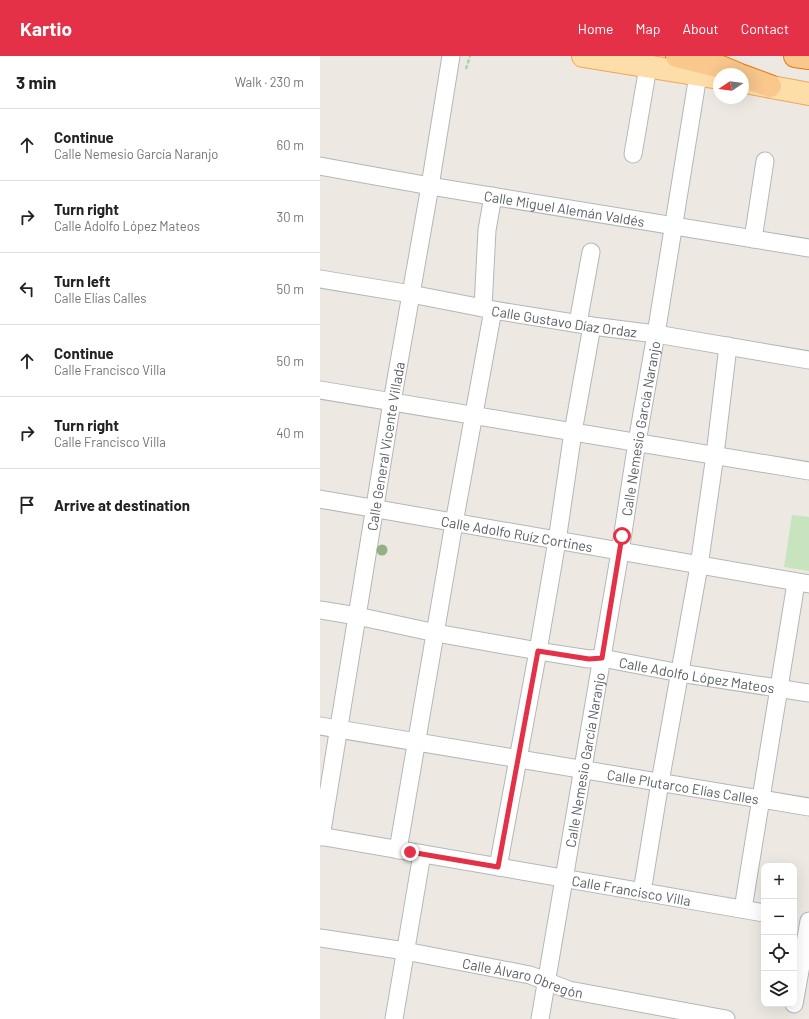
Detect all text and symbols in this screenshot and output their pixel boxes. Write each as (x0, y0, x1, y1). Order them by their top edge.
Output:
text: Kartio (20, 17, 72, 40)
text: Home (578, 20, 614, 37)
text: Map (636, 20, 660, 37)
text: About (682, 20, 719, 37)
text: Contact (741, 20, 789, 37)
north arrow (713, 68, 749, 104)
text: 3 min (16, 72, 56, 92)
text: Walk · 230 m (235, 74, 304, 90)
text: Continue (54, 128, 114, 146)
icon: ahead (16, 134, 38, 156)
text: 60 m (277, 137, 304, 153)
text: Calle Nemesio García Naranjo (54, 146, 218, 162)
street label: Calle Miguel Alemán Valdés (483, 186, 646, 230)
text: Turn right (54, 200, 119, 218)
icon: right (16, 206, 38, 228)
text: 30 m (277, 209, 304, 225)
text: Calle Adolfo López Mateos (54, 218, 200, 234)
text: Turn left (54, 272, 110, 290)
icon: left (16, 278, 38, 300)
text: 50 m (277, 281, 304, 297)
text: Calle Elías Calles (54, 290, 147, 306)
street label: Calle Gustavo Díaz Ordaz (490, 301, 638, 340)
street label: Calle Nemesio García Naranjo (617, 340, 663, 517)
text: Continue (54, 344, 114, 362)
icon: ahead (16, 350, 38, 372)
text: 50 m (277, 353, 304, 369)
street label: Calle General Vicente Villada (363, 360, 407, 532)
text: Calle Francisco Villa (54, 362, 166, 378)
text: Turn right (54, 416, 119, 434)
icon: right (16, 422, 38, 444)
text: 40 m (276, 425, 304, 441)
text: Calle Francisco Villa (54, 434, 166, 450)
icon: arrive (16, 494, 38, 516)
text: Arrive at destination (54, 496, 190, 514)
street label: Calle Adolfo Ruíz Cortines (440, 512, 594, 555)
route start (613, 527, 631, 545)
street label: Calle Adolfo López Mateos (618, 653, 776, 696)
street label: Calle Nemesio García Naranjo (561, 671, 608, 849)
street label: Calle Plutarco Elías Calles (606, 765, 761, 807)
route end (401, 843, 419, 861)
map controls (761, 863, 797, 1007)
button: + (761, 863, 797, 899)
street label: Calle Francisco Villa (571, 871, 692, 909)
button: − (761, 899, 797, 935)
button: locate (761, 935, 797, 971)
street label: Calle Álvaro Obregón (461, 954, 585, 1001)
button: layers (761, 971, 797, 1007)

